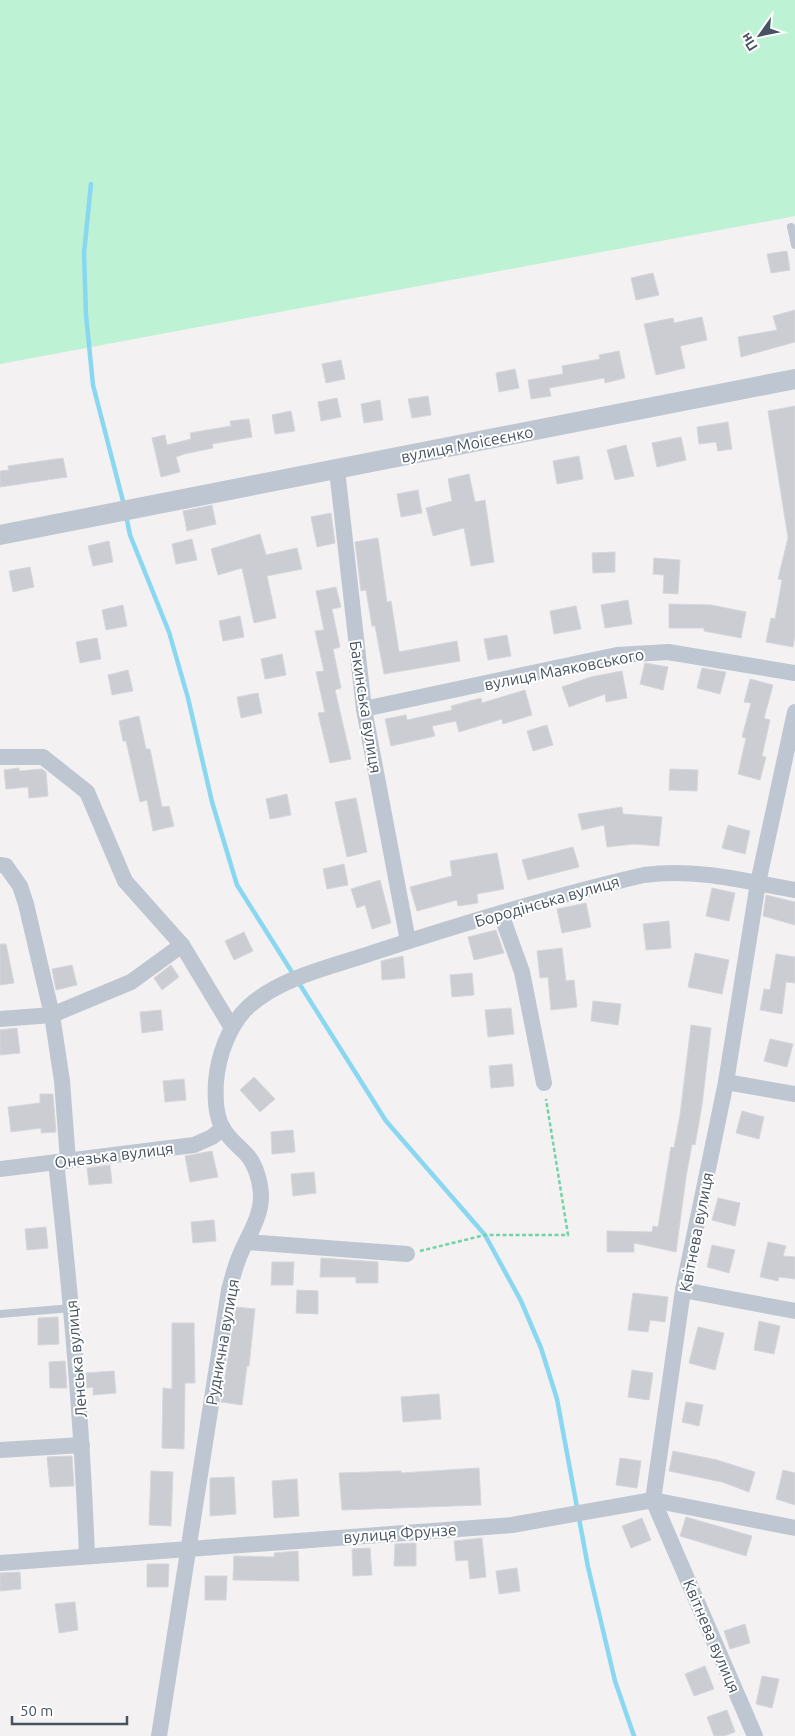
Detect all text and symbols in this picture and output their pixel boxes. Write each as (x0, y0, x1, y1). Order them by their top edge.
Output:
north arrow (735, 10, 785, 60)
text: Пн (737, 30, 761, 54)
street label: вулиця Моісеєнко (399, 422, 535, 466)
street label: Бакинська вулиця (347, 639, 385, 775)
street label: вулиця Маяковського (483, 645, 645, 693)
street label: Бородінська вулиця (473, 872, 621, 930)
street label: Онезька вулиця (54, 1139, 174, 1171)
street label: Квітнева вулиця (676, 1171, 716, 1293)
street label: Руднична вулиця (202, 1277, 242, 1407)
street label: Ленська вулиця (62, 1299, 90, 1419)
street label: вулиця Фрунзе (343, 1520, 457, 1546)
street label: Квітнева вулиця (680, 1577, 744, 1695)
scale bar (12, 1694, 128, 1726)
text: 50 m (20, 1702, 53, 1719)

